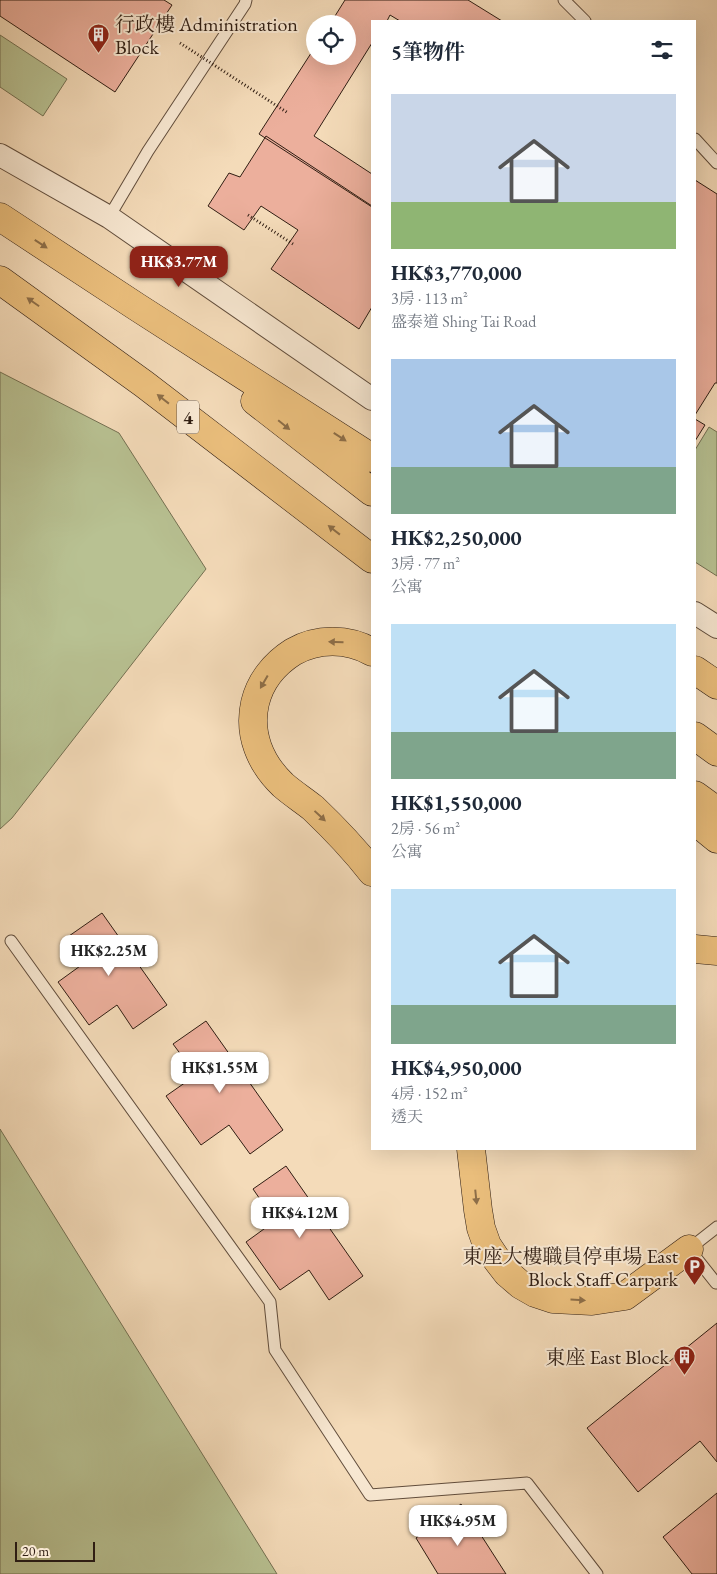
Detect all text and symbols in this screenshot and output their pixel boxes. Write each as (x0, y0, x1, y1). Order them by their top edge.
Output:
place label: 行政樓 Administration Block (115, 11, 298, 60)
map controls (306, 15, 356, 65)
button: locate (306, 15, 356, 65)
building icon: 行政樓 Administration Block (87, 23, 111, 54)
icon: filters (648, 36, 676, 64)
text: 5筆物件 (391, 38, 465, 65)
icon: home (489, 126, 579, 216)
one-way arrow (34, 239, 47, 248)
pin: HK$3.77M (127, 246, 231, 288)
text: HK$3.77M (141, 251, 217, 272)
text: HK$3,770,000 (391, 259, 522, 286)
text: 3房 · 113 m² (391, 288, 468, 309)
one-way arrow (26, 297, 39, 307)
text: 盛泰道 Shing Tai Road (391, 311, 536, 332)
icon: home (489, 391, 579, 481)
one-way arrow (157, 393, 170, 404)
road number: 4 (177, 401, 199, 434)
one-way arrow (277, 419, 290, 430)
one-way arrow (333, 433, 346, 442)
one-way arrow (328, 524, 341, 535)
text: HK$2,250,000 (391, 524, 522, 551)
text: 3房 · 77 m² (391, 553, 460, 574)
text: 公寓 (391, 576, 423, 597)
one-way arrow (328, 638, 344, 646)
icon: home (489, 656, 579, 746)
one-way arrow (260, 676, 269, 689)
text: HK$1,550,000 (391, 789, 522, 816)
one-way arrow (314, 810, 327, 821)
text: 2房 · 56 m² (391, 818, 460, 839)
text: 公寓 (391, 841, 423, 862)
icon: home (489, 921, 579, 1011)
pin: HK$2.25M (57, 934, 161, 977)
text: HK$2.25M (71, 940, 147, 961)
pin: HK$1.55M (168, 1052, 272, 1094)
text: HK$4,950,000 (391, 1054, 522, 1081)
text: HK$1.55M (182, 1057, 258, 1078)
text: 4房 · 152 m² (391, 1083, 468, 1104)
text: 透天 (391, 1106, 423, 1127)
one-way arrow (472, 1190, 480, 1206)
pin: HK$4.12M (248, 1196, 352, 1239)
text: HK$4.12M (262, 1202, 338, 1223)
place label: 東座大樓職員停車場 East Block Staff Carpark (463, 1243, 679, 1292)
parking icon: 東座大樓職員停車場 East Block Staff Carpark (682, 1255, 706, 1286)
one-way arrow (571, 1297, 587, 1305)
place label: 東座 East Block (546, 1344, 670, 1370)
building icon: 東座 East Block (673, 1345, 697, 1376)
pin: HK$4.95M (406, 1504, 510, 1547)
text: HK$4.95M (420, 1510, 496, 1531)
scale bar (15, 1539, 95, 1562)
text: 20 m (22, 1542, 49, 1560)

